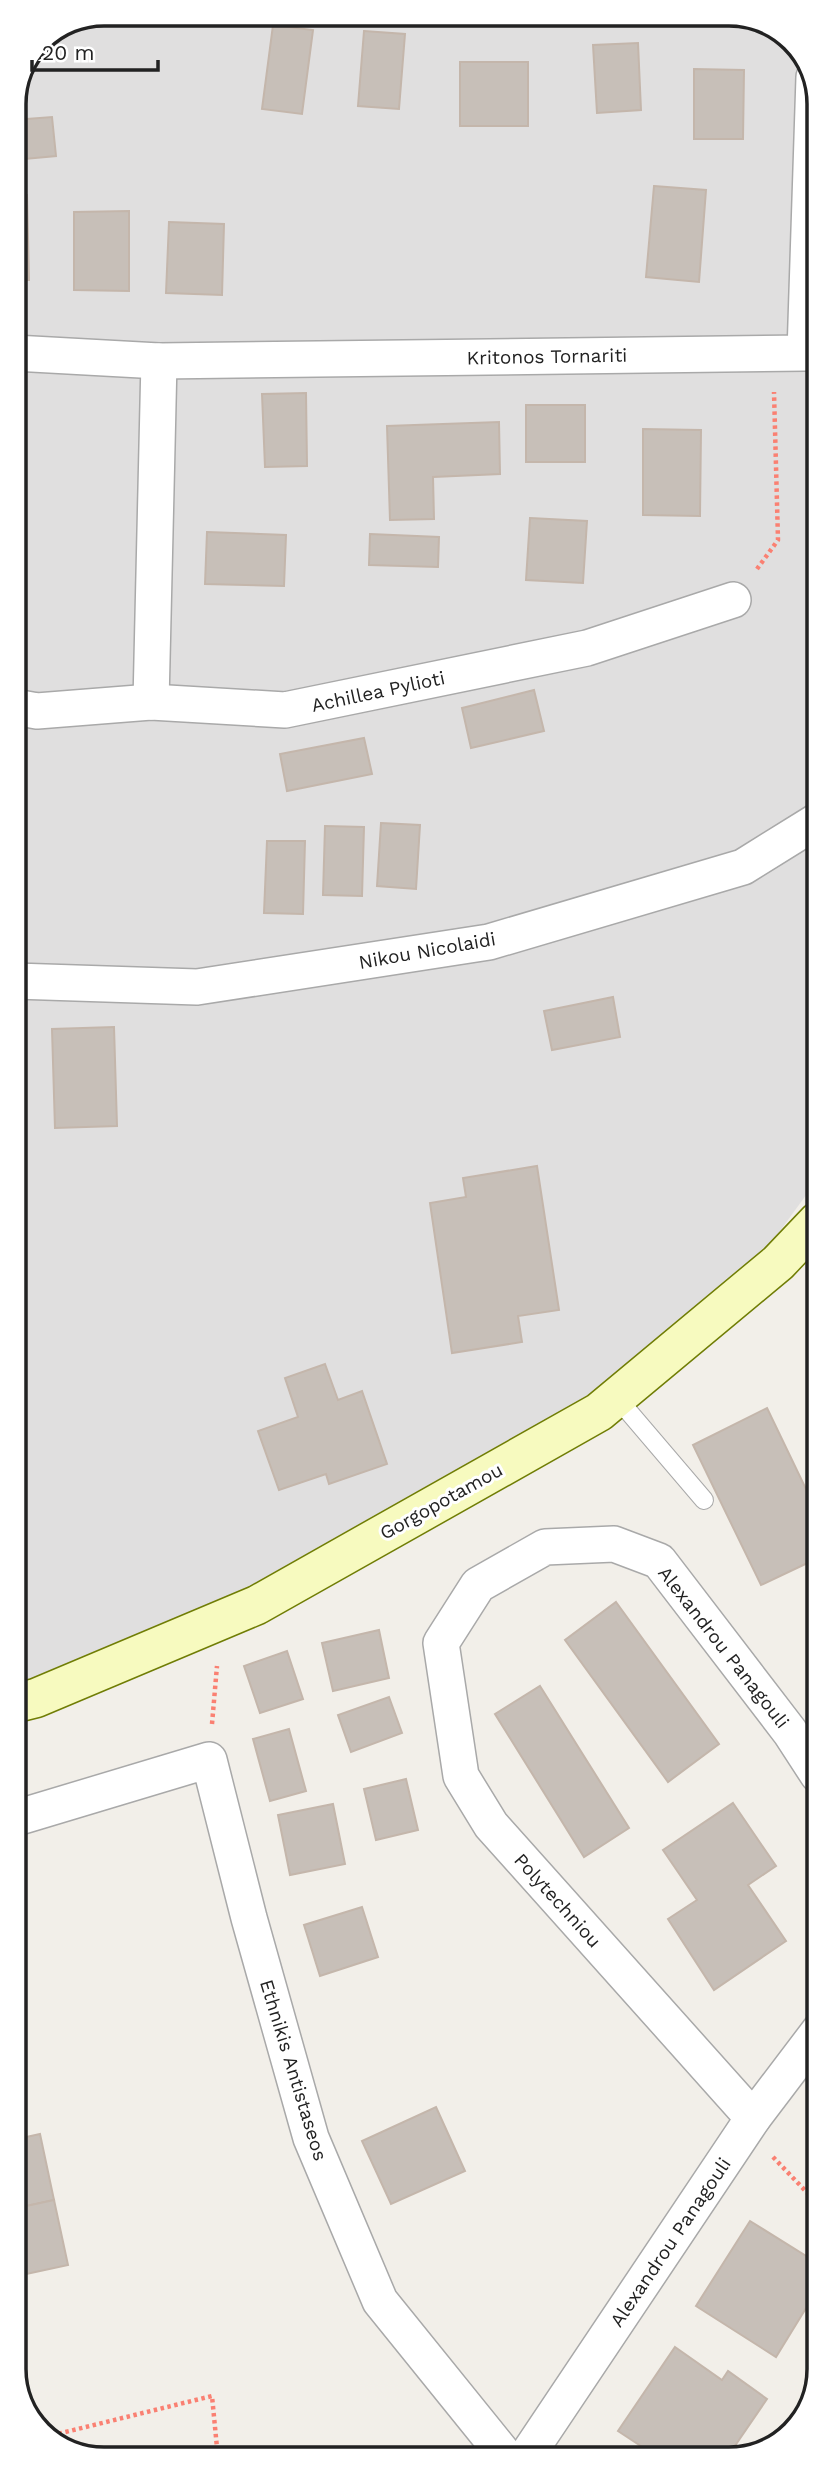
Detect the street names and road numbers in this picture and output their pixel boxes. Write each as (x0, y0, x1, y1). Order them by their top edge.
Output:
street label: Kritonos Tornariti (466, 344, 628, 369)
street label: Achillea Pylioti (309, 666, 447, 717)
street label: Nikou Nicolaidi (357, 927, 497, 974)
street label: Gorgopotamou (376, 1458, 507, 1545)
street label: Alexandrou Panagouli (653, 1562, 794, 1733)
street label: Polytechniou (509, 1848, 606, 1952)
street label: Ethnikis Antistaseos (255, 1977, 332, 2163)
street label: Alexandrou Panagouli (605, 2153, 736, 2331)

